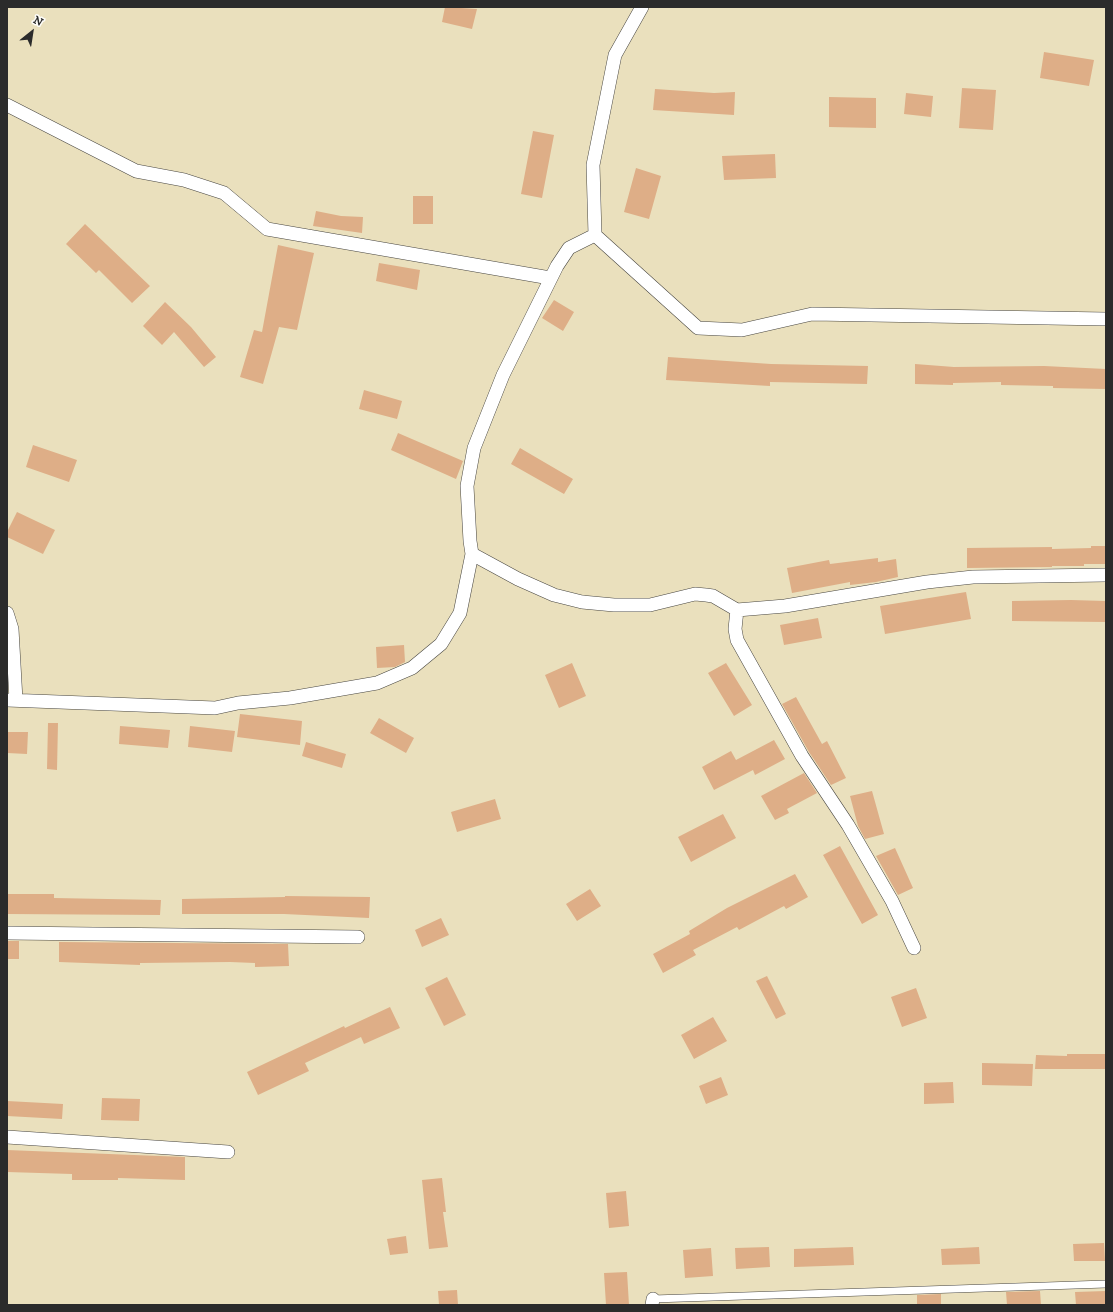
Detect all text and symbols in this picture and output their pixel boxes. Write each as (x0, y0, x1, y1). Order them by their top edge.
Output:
north arrow (12, 12, 52, 52)
text: N (31, 13, 45, 30)

